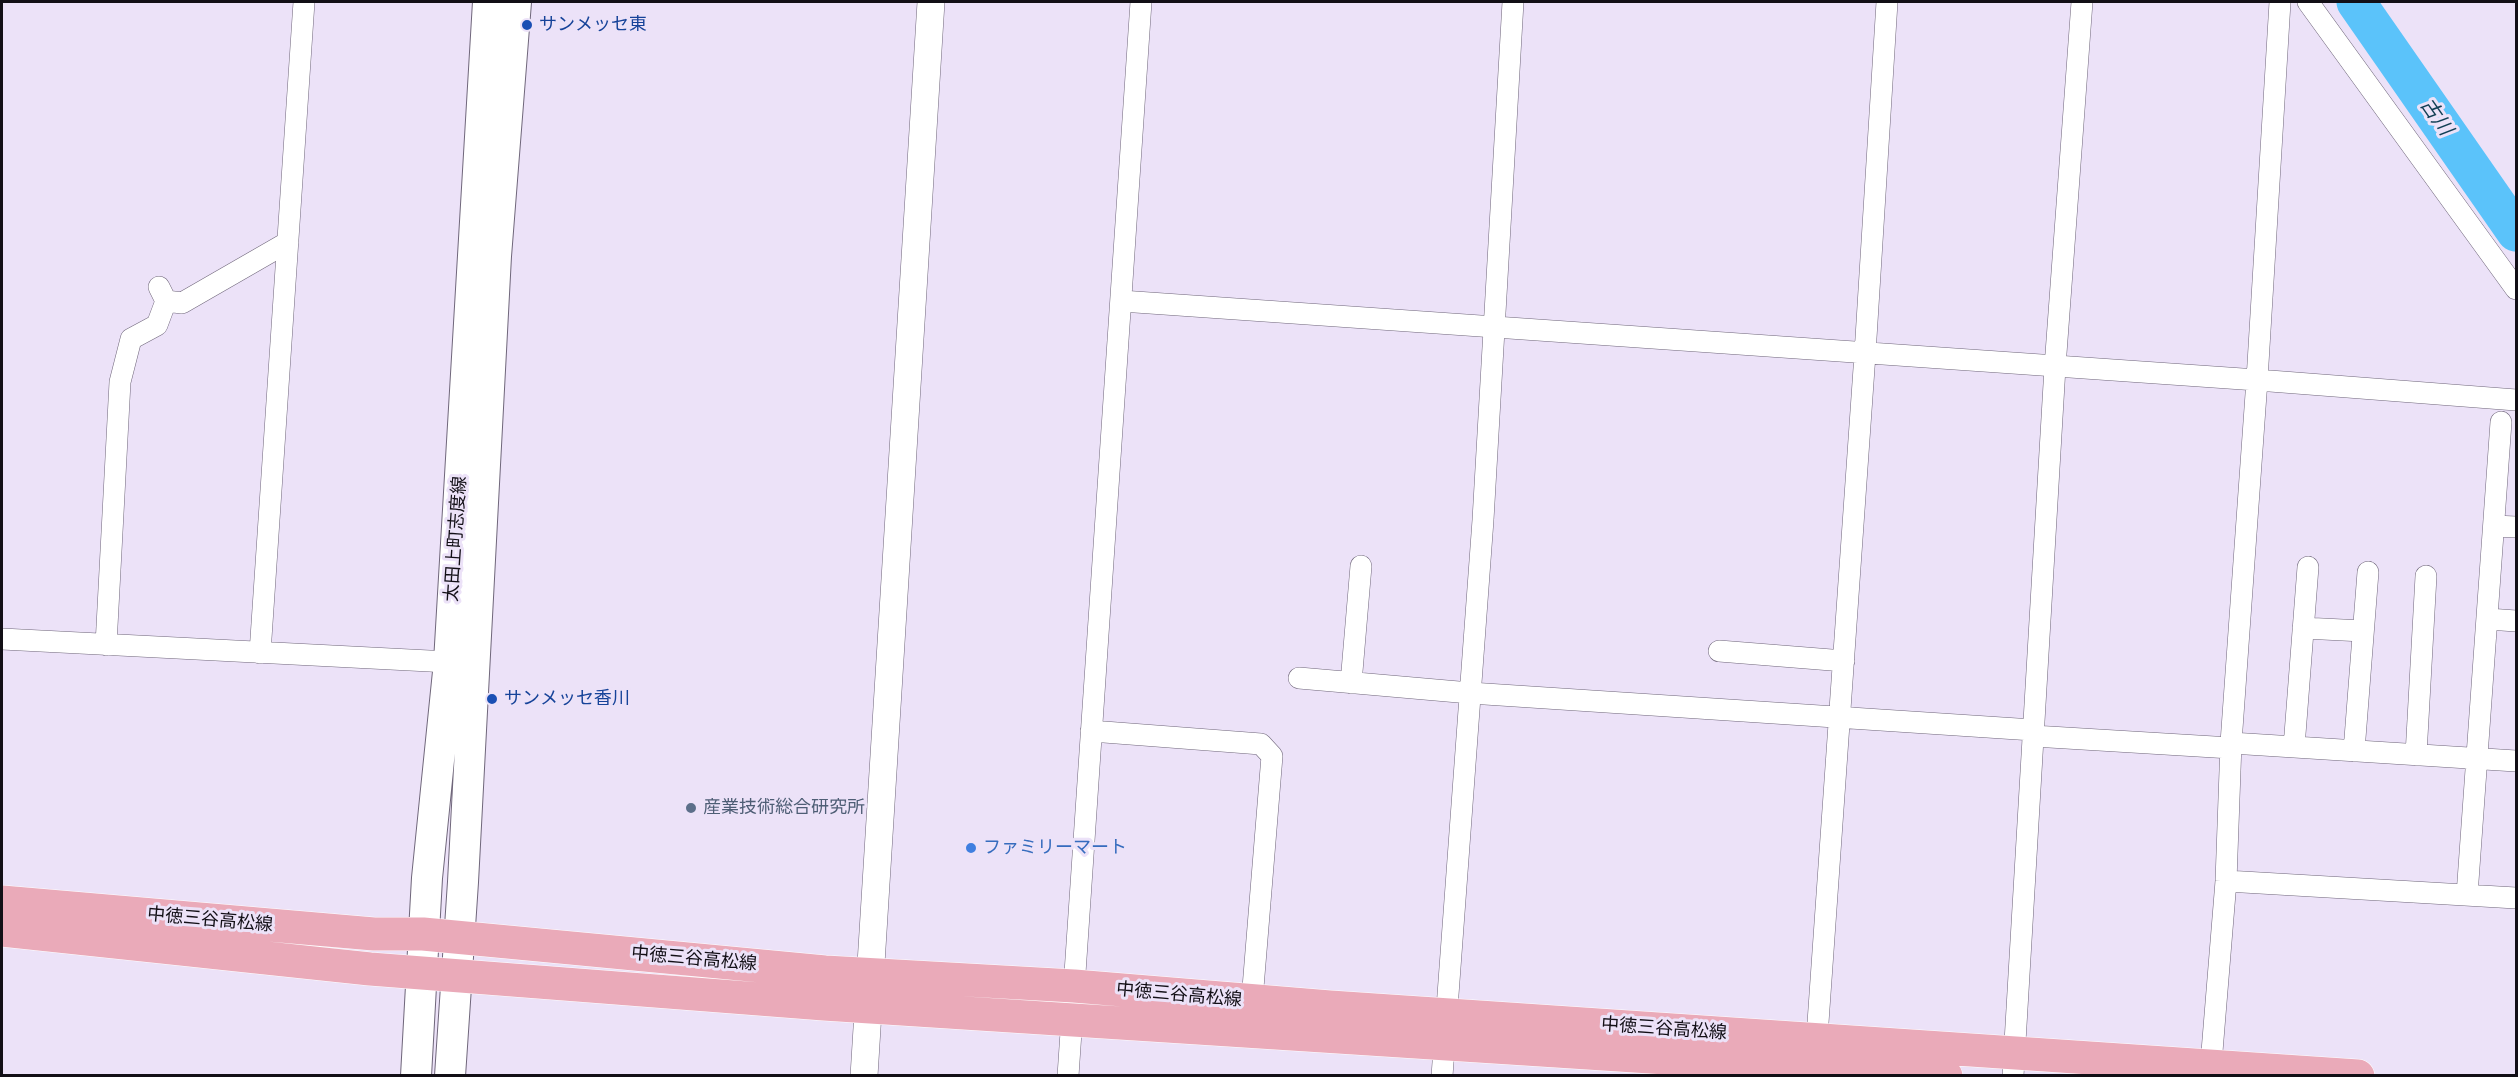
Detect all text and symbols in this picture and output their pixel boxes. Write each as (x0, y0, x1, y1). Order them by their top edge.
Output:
place label: サンメッセ東 (539, 14, 647, 36)
marker: サンメッセ東 (520, 18, 534, 32)
water label: 古川 (2415, 94, 2457, 140)
street label: 太田上町志度線 (441, 475, 471, 603)
place label: サンメッセ香川 (504, 688, 630, 710)
marker: サンメッセ香川 (485, 692, 499, 706)
place label: 産業技術総合研究所 (703, 797, 865, 819)
marker: 産業技術総合研究所 (684, 801, 698, 815)
place label: ファミリーマート (983, 837, 1127, 859)
marker: ファミリーマート (964, 841, 978, 855)
street label: 中徳三谷高松線 (146, 904, 274, 936)
street label: 中徳三谷高松線 (630, 943, 758, 975)
street label: 中徳三谷高松線 (1115, 979, 1243, 1011)
street label: 中徳三谷高松線 (1600, 1014, 1728, 1044)

